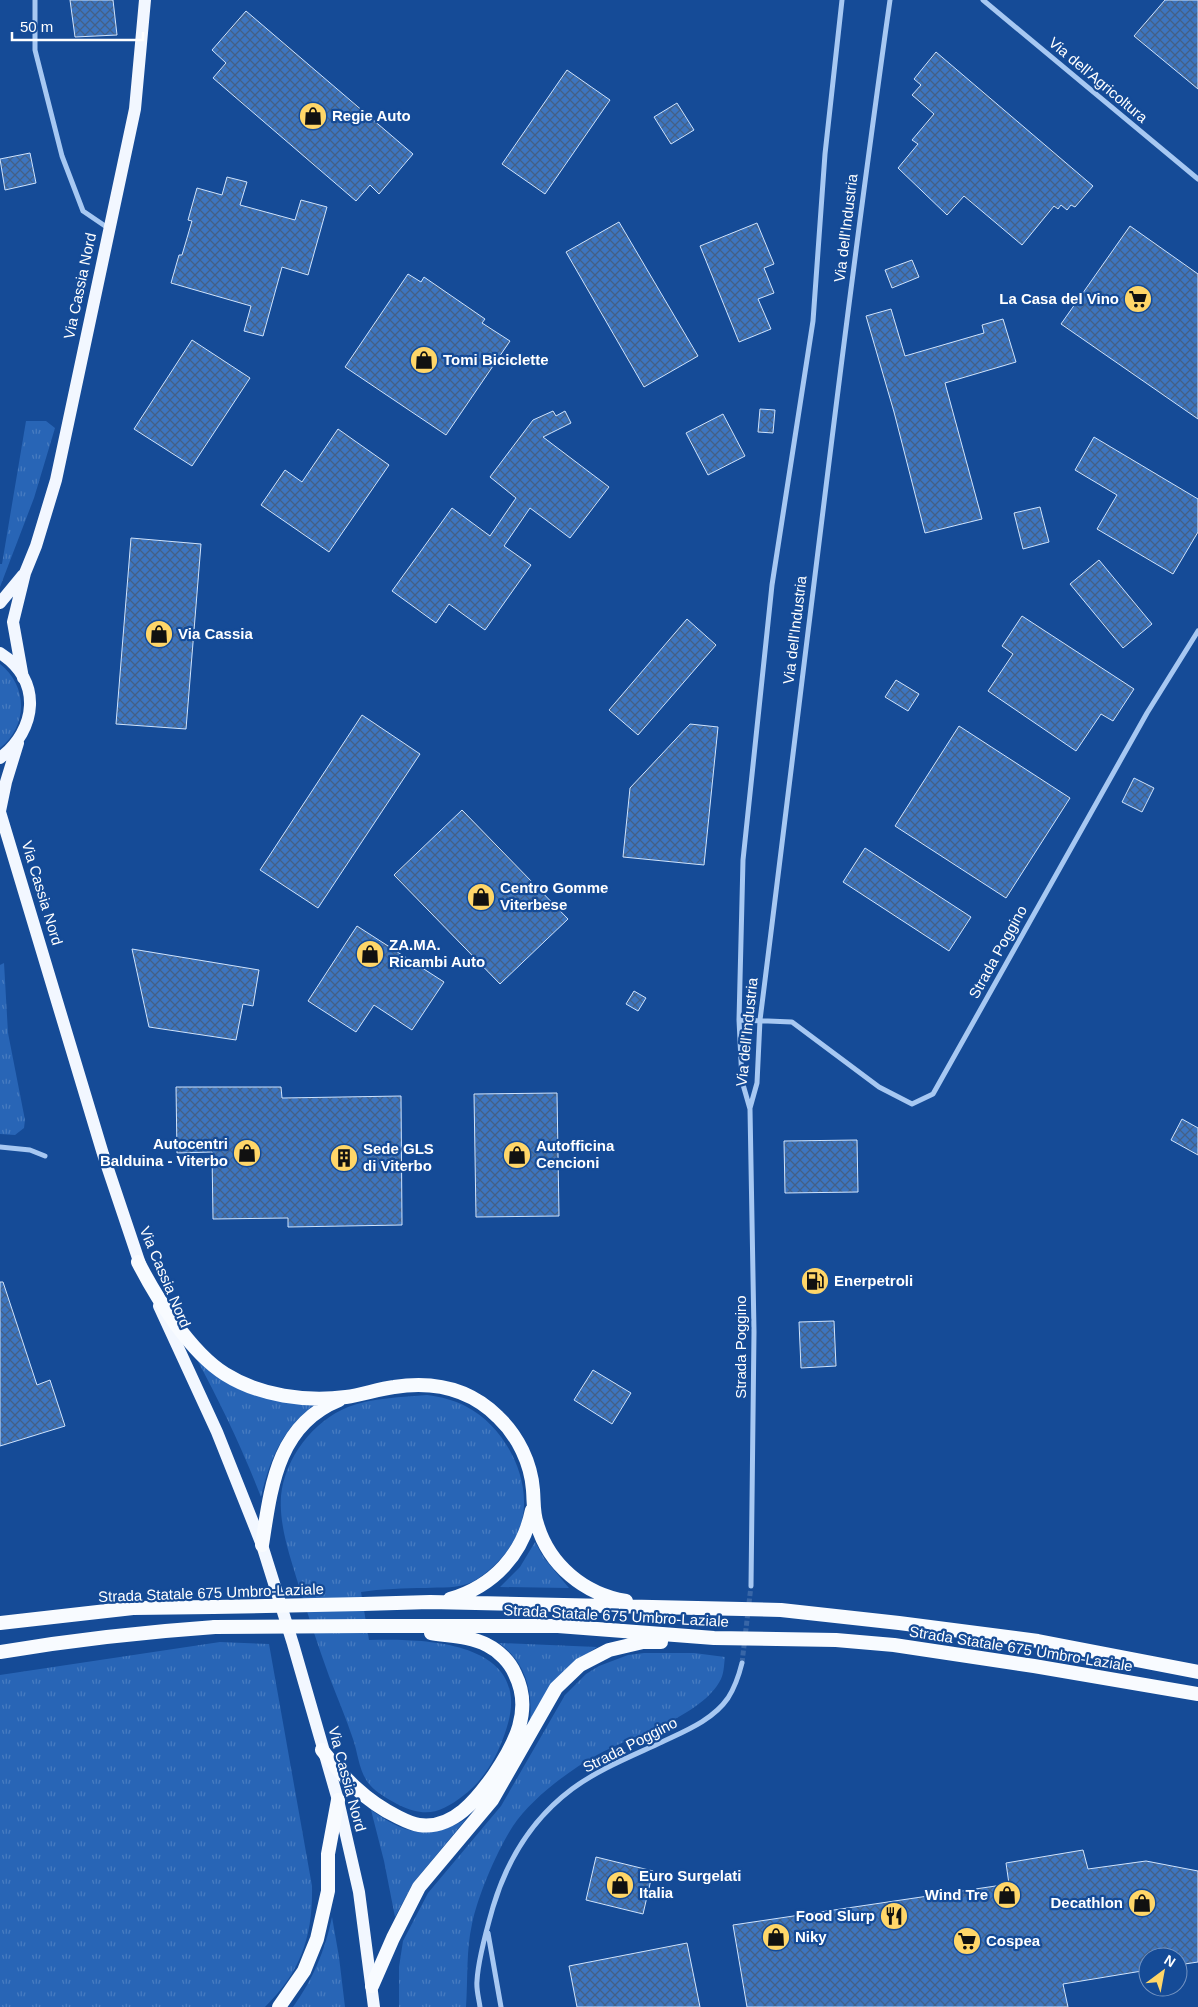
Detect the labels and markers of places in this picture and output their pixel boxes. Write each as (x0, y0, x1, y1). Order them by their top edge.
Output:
shop icon: Regie Auto (298, 101, 328, 131)
place label: Regie Auto (332, 107, 411, 124)
supermarket icon: La Casa del Vino (1123, 284, 1153, 314)
place label: La Casa del Vino (999, 290, 1119, 307)
shop icon: Tomi Biciclette (409, 345, 439, 375)
place label: Tomi Biciclette (443, 351, 549, 368)
shop icon: Via Cassia (144, 619, 174, 649)
place label: Via Cassia (178, 625, 253, 642)
place label: Centro Gomme Viterbese (500, 879, 608, 913)
shop icon: Centro Gomme Viterbese (466, 882, 496, 912)
place label: ZA.MA. Ricambi Auto (389, 936, 485, 970)
shop icon: ZA.MA. Ricambi Auto (355, 939, 385, 969)
place label: Autocentri Balduina - Viterbo (100, 1135, 228, 1169)
place label: Autofficina Cencioni (536, 1137, 615, 1171)
shop icon: Autocentri Balduina - Viterbo (232, 1138, 262, 1168)
place label: Sede GLS di Viterbo (363, 1140, 434, 1174)
shop icon: Autofficina Cencioni (502, 1140, 532, 1170)
building icon: Sede GLS di Viterbo (329, 1143, 359, 1173)
fuel station icon: Enerpetroli (800, 1266, 830, 1296)
place label: Enerpetroli (834, 1272, 913, 1289)
place label: Euro Surgelati Italia (639, 1867, 742, 1901)
shop icon: Euro Surgelati Italia (605, 1870, 635, 1900)
shop icon: Wind Tre (992, 1880, 1022, 1910)
place label: Wind Tre (925, 1886, 988, 1903)
shop icon: Decathlon (1127, 1888, 1157, 1918)
place label: Decathlon (1050, 1894, 1123, 1911)
restaurant icon: Food Slurp (879, 1901, 909, 1931)
place label: Food Slurp (796, 1907, 875, 1924)
shop icon: Niky (761, 1922, 791, 1952)
supermarket icon: Cospea (952, 1926, 982, 1956)
place label: Niky (795, 1928, 827, 1945)
place label: Cospea (986, 1932, 1041, 1949)

